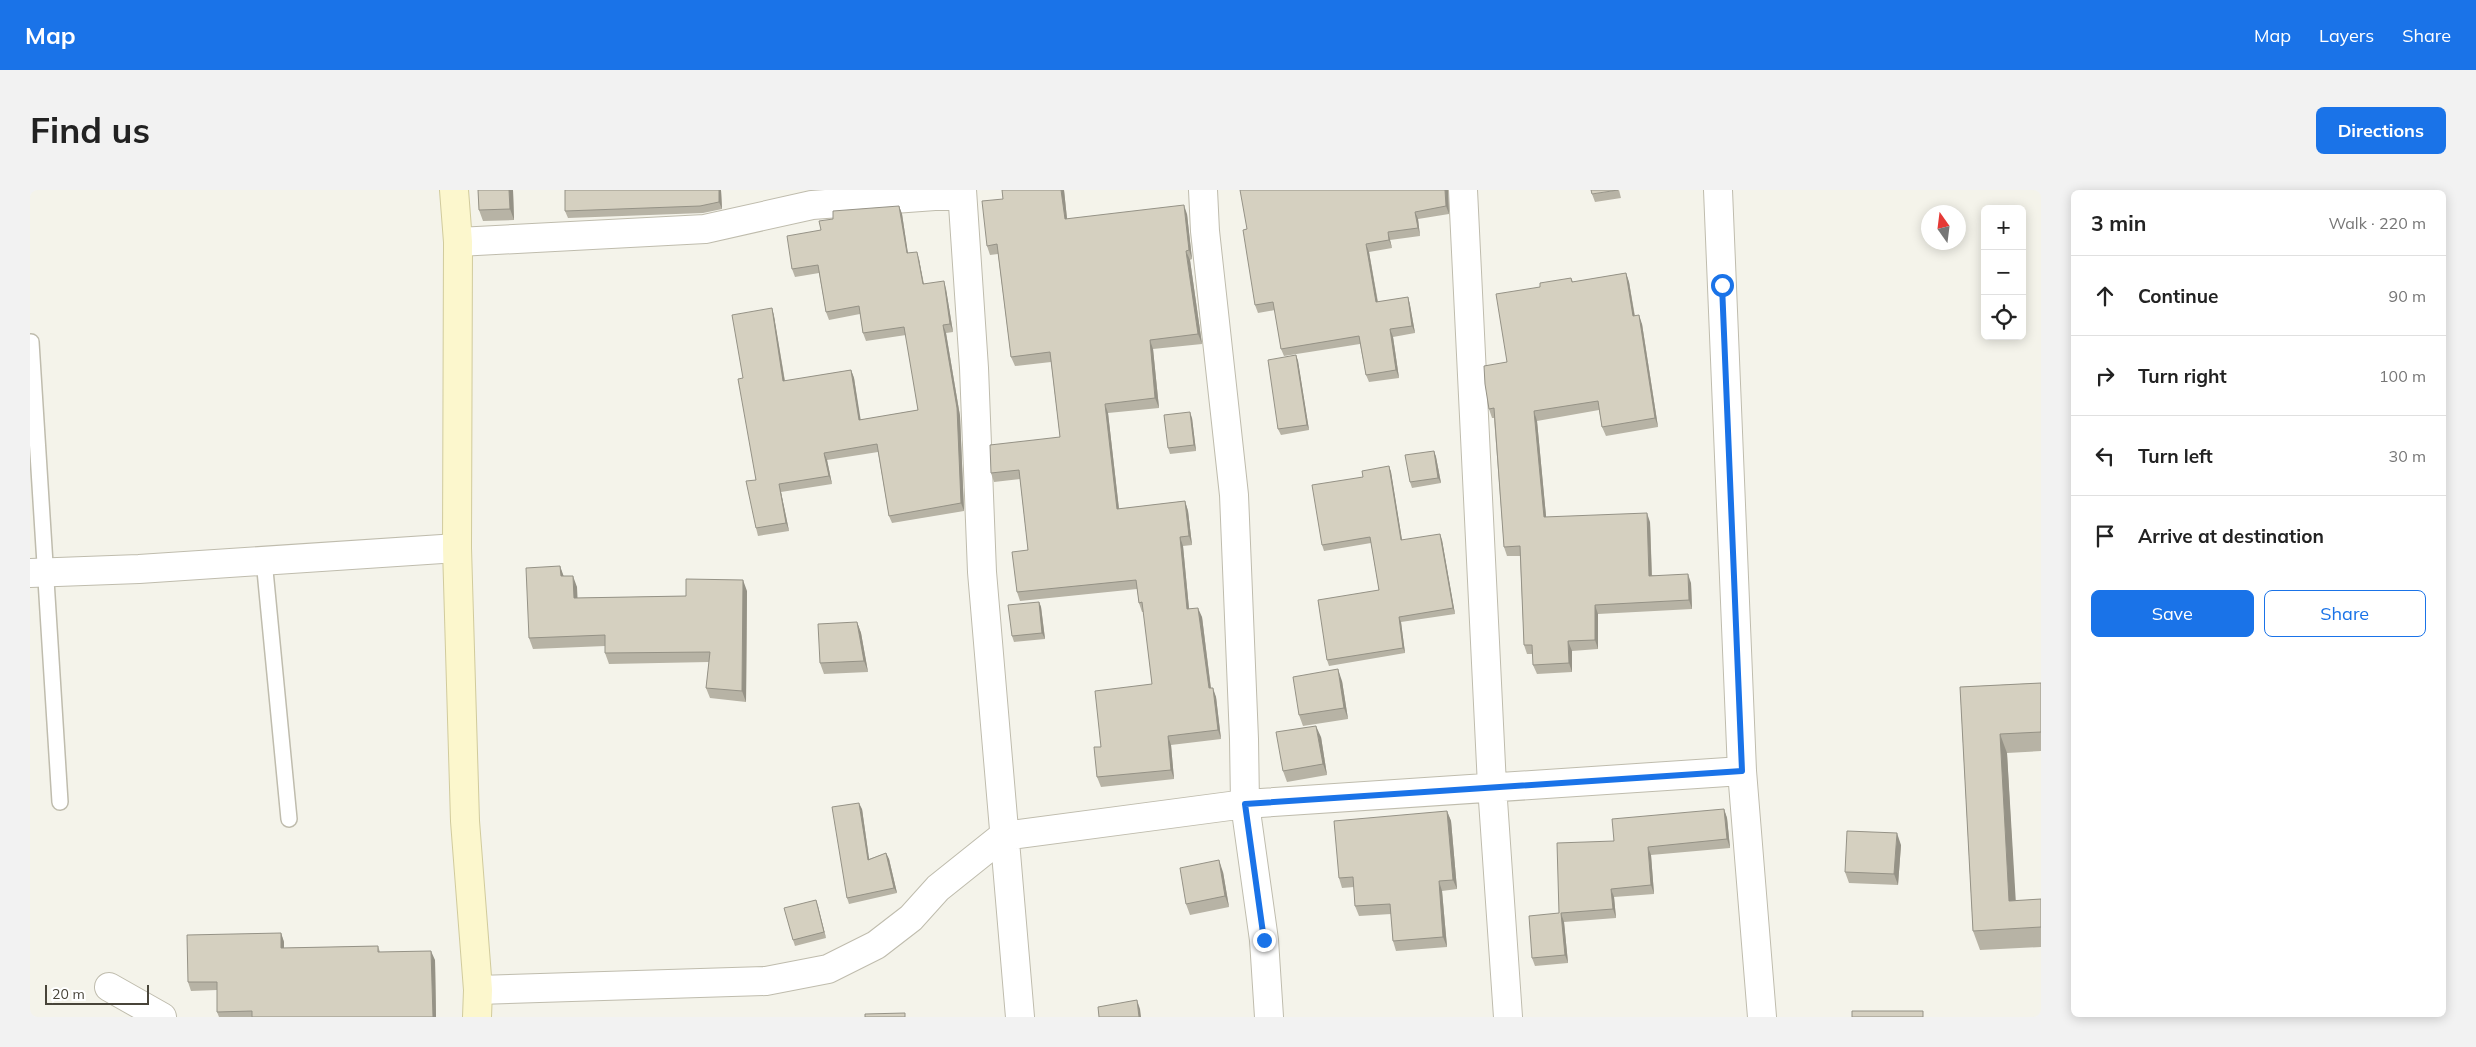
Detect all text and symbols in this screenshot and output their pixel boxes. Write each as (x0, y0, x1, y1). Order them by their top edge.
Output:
text: Map (25, 20, 76, 50)
text: Map (2254, 24, 2291, 47)
text: Layers (2319, 24, 2374, 47)
text: Share (2402, 24, 2451, 47)
button: Directions (2316, 107, 2446, 154)
text: Find us (30, 108, 150, 152)
north arrow (1921, 205, 1966, 250)
map controls (1981, 205, 2026, 340)
button: + (1981, 205, 2026, 250)
text: 3 min (2091, 210, 2146, 236)
text: Walk · 220 m (2328, 213, 2426, 233)
button: − (1981, 250, 2026, 295)
route start (1711, 274, 1734, 297)
icon: ahead (2091, 282, 2119, 310)
text: Continue (2138, 284, 2218, 308)
text: 90 m (2389, 286, 2426, 306)
button: locate (1981, 295, 2026, 340)
icon: right (2091, 362, 2119, 390)
text: Turn right (2138, 364, 2227, 388)
text: 100 m (2379, 366, 2426, 386)
icon: left (2091, 442, 2119, 470)
text: Turn left (2138, 444, 2213, 468)
text: 30 m (2389, 446, 2426, 466)
icon: arrive (2091, 522, 2119, 550)
text: Arrive at destination (2138, 524, 2324, 548)
button: Save (2091, 590, 2254, 637)
button: Share (2264, 590, 2426, 637)
route end (1253, 929, 1276, 952)
scale bar (45, 982, 149, 1005)
text: 20 m (52, 985, 85, 1003)

